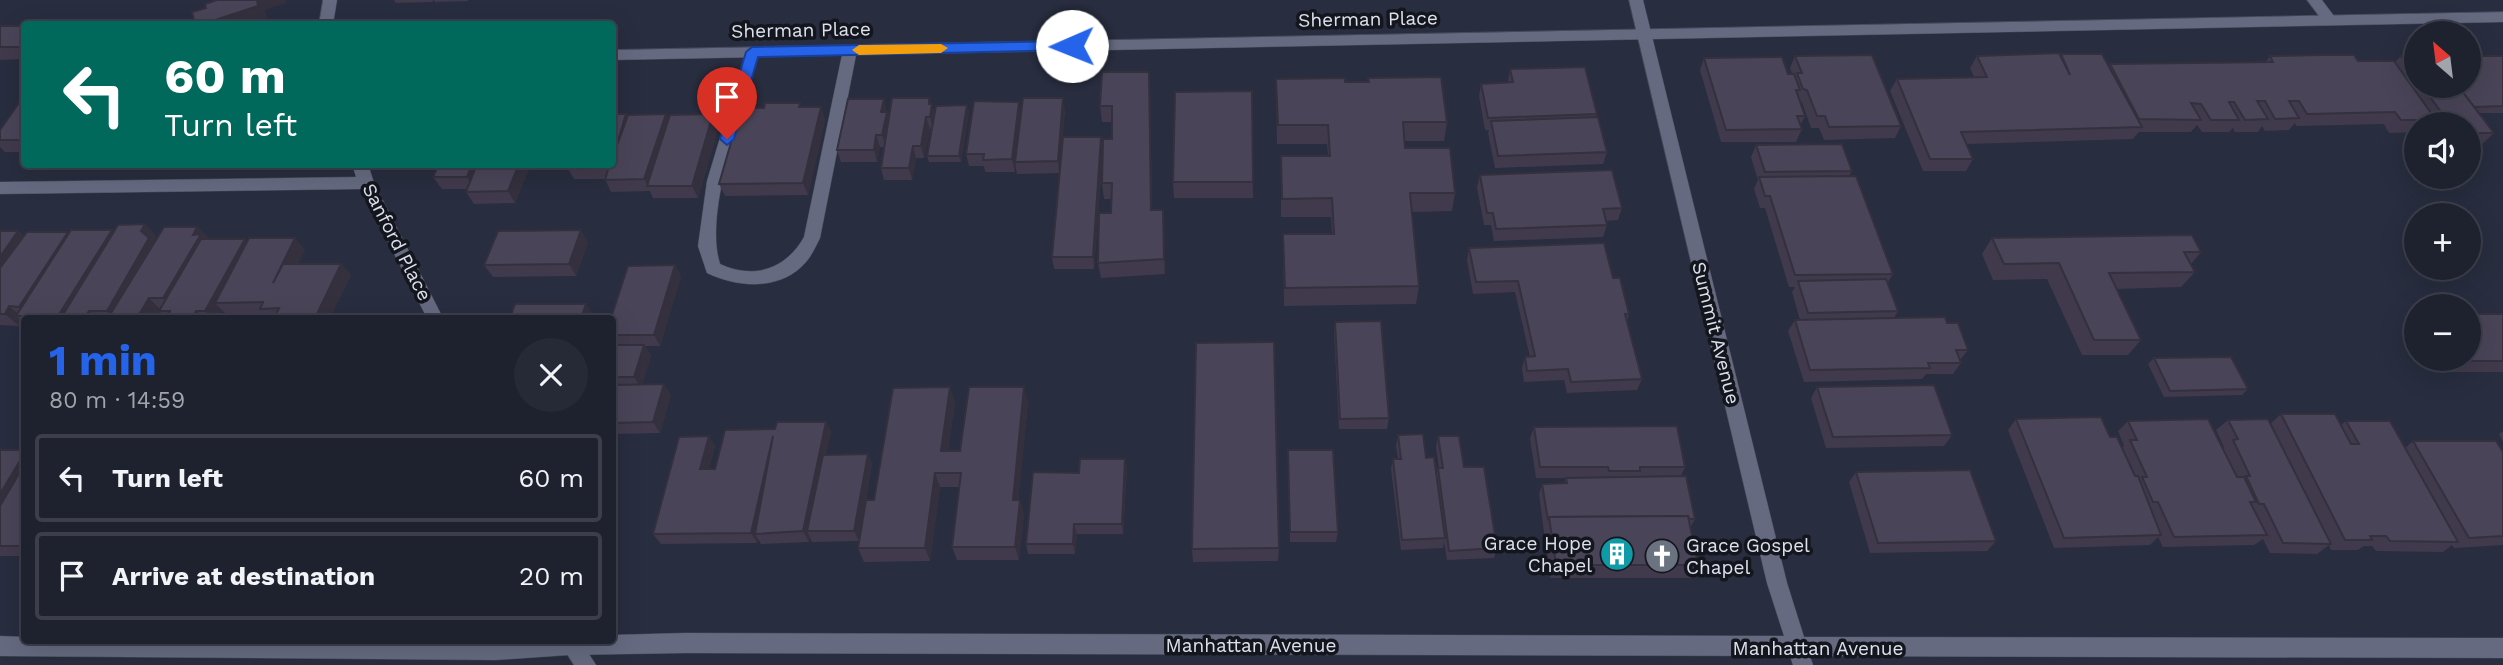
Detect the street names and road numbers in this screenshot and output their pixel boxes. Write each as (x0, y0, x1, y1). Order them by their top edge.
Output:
street label: Sherman Place (1298, 6, 1438, 32)
street label: Sherman Place (731, 17, 871, 43)
street label: Sanford Place (358, 179, 436, 305)
street label: Summit Avenue (1687, 259, 1745, 407)
street label: Manhattan Avenue (1166, 634, 1336, 657)
street label: Manhattan Avenue (1733, 637, 1903, 660)

